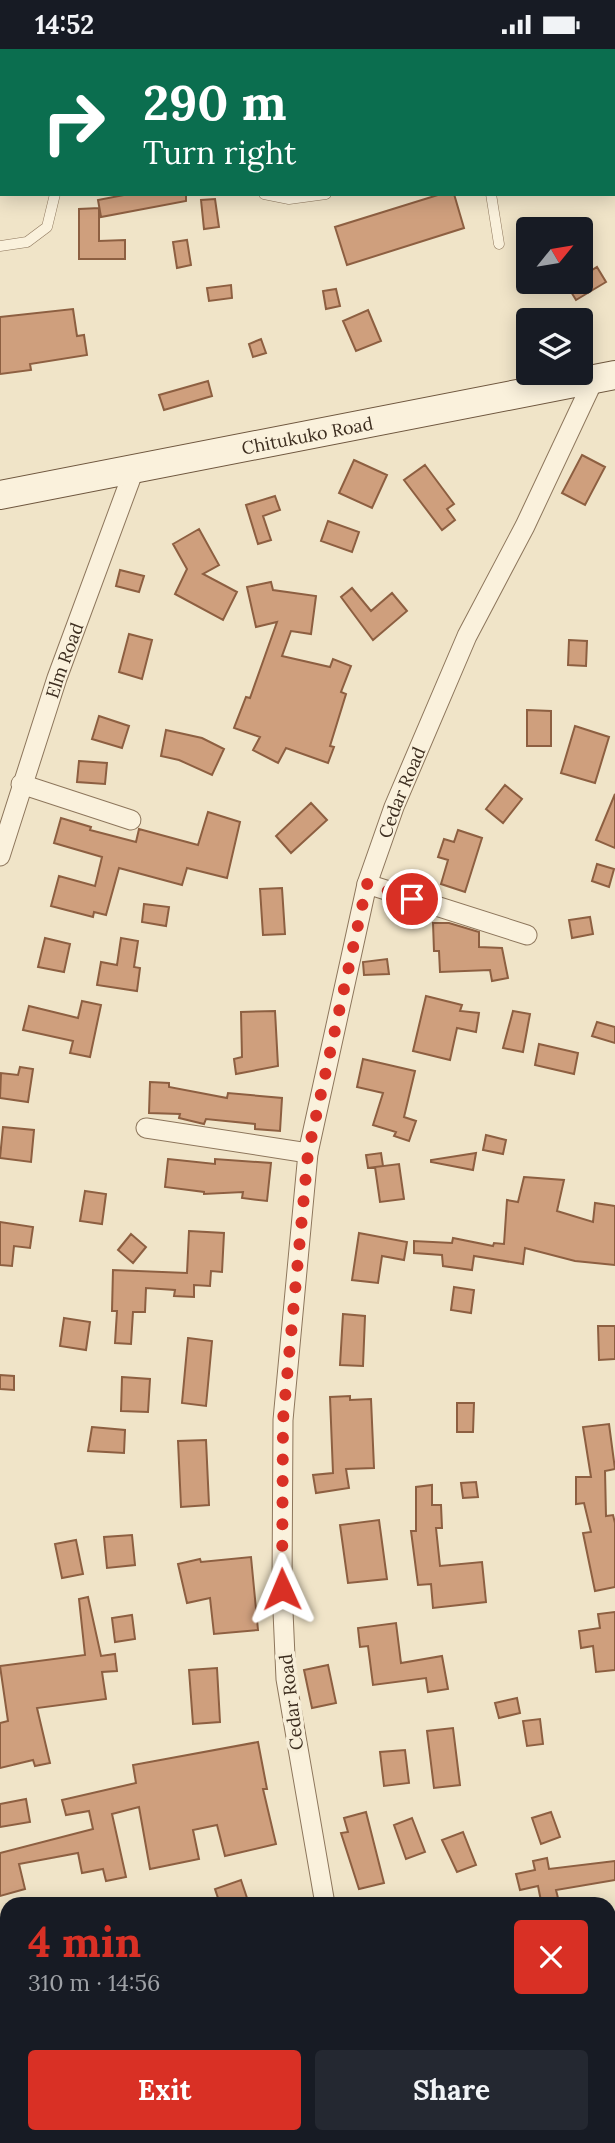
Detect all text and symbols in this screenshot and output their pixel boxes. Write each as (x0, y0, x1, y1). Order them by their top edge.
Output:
text: 14:52 (35, 8, 94, 41)
text: 290 m (143, 71, 286, 133)
icon: right (28, 77, 119, 168)
text: Turn right (143, 132, 296, 173)
north arrow (516, 217, 593, 294)
map controls (516, 217, 593, 385)
button: layers (516, 308, 593, 385)
street label: Chitukuko Road (239, 411, 375, 459)
street label: Elm Road (40, 619, 88, 701)
street label: Cedar Road (373, 743, 430, 841)
pin (382, 869, 442, 929)
icon: arrive (393, 880, 431, 918)
position arrow (245, 1552, 319, 1626)
street label: Cedar Road (274, 1652, 308, 1751)
text: 4 min (28, 1915, 141, 1969)
button: close (514, 1920, 588, 1994)
text: 310 m · 14:56 (28, 1968, 160, 1997)
button: Exit (28, 2050, 301, 2130)
button: Share (315, 2050, 588, 2130)

